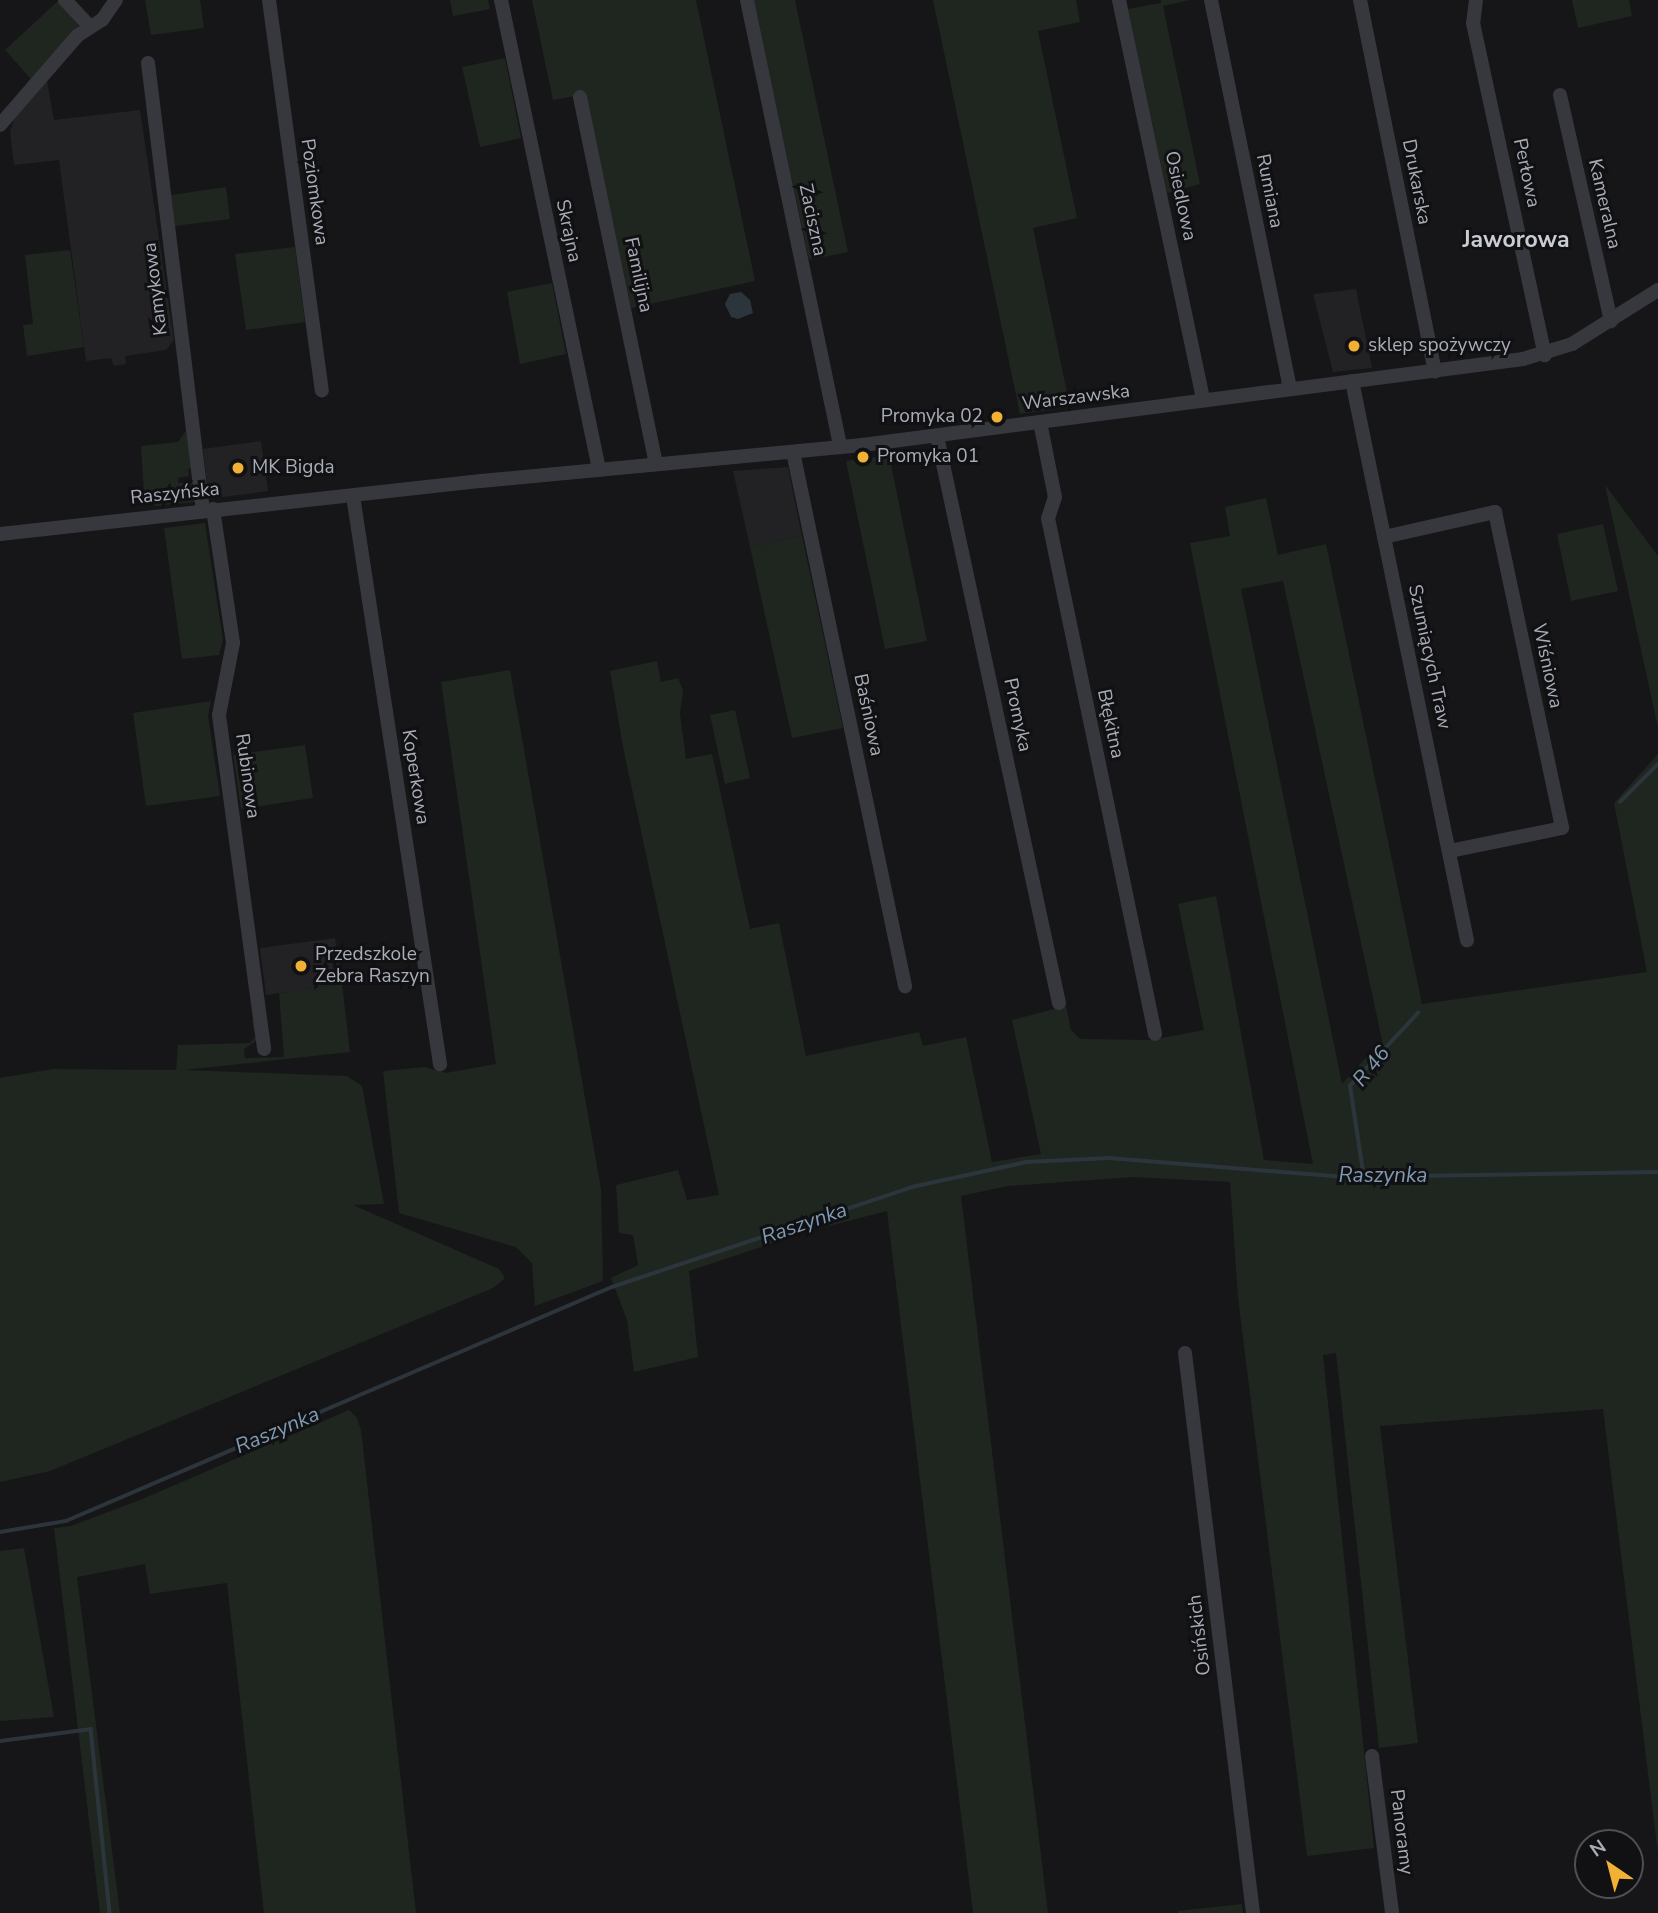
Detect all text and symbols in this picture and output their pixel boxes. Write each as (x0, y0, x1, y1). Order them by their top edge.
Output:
street label: Perłowa (1508, 136, 1544, 210)
street label: Poziomkowa (295, 137, 333, 247)
street label: Drukarska (1397, 137, 1435, 227)
street label: Osiedlowa (1159, 149, 1201, 243)
street label: Rumiana (1251, 152, 1287, 230)
street label: Kameralna (1583, 157, 1625, 251)
street label: Zaciszna (793, 182, 831, 258)
street label: Skrajna (550, 198, 586, 264)
district label: Jaworowa (1462, 226, 1570, 254)
street label: Familijna (619, 235, 657, 315)
street label: Kamykowa (139, 241, 173, 337)
place label: sklep spożywczy (1368, 335, 1511, 357)
marker: sklep spożywczy (1346, 338, 1362, 354)
street label: Warszawska (1021, 380, 1131, 416)
place label: Promyka 02 (881, 406, 983, 428)
marker: Promyka 02 (989, 409, 1005, 425)
place label: Promyka 01 (877, 446, 979, 468)
marker: Promyka 01 (855, 449, 871, 465)
place label: MK Bigda (252, 457, 335, 479)
marker: MK Bigda (230, 460, 246, 476)
street label: Raszyńska (129, 478, 221, 510)
street label: Szumiących Traw (1403, 582, 1455, 732)
street label: Wiśniowa (1527, 622, 1567, 710)
street label: Baśniowa (848, 672, 888, 758)
street label: Promyka (998, 676, 1036, 754)
street label: Błękitna (1092, 687, 1128, 761)
street label: Koperkowa (396, 728, 434, 826)
street label: Rubinowa (230, 732, 264, 820)
place label: Przedszkole Zebra Raszyn (315, 944, 430, 988)
marker: Przedszkole Zebra Raszyn (293, 958, 309, 974)
water label: R 46 (1347, 1041, 1395, 1091)
water label: Raszynka (1339, 1162, 1427, 1188)
water label: Raszynka (758, 1197, 850, 1249)
water label: Raszynka (231, 1401, 323, 1459)
street label: Osińskich (1184, 1593, 1216, 1677)
street label: Panoramy (1384, 1788, 1418, 1876)
north arrow (1574, 1829, 1644, 1899)
text: N (1585, 1834, 1611, 1863)

